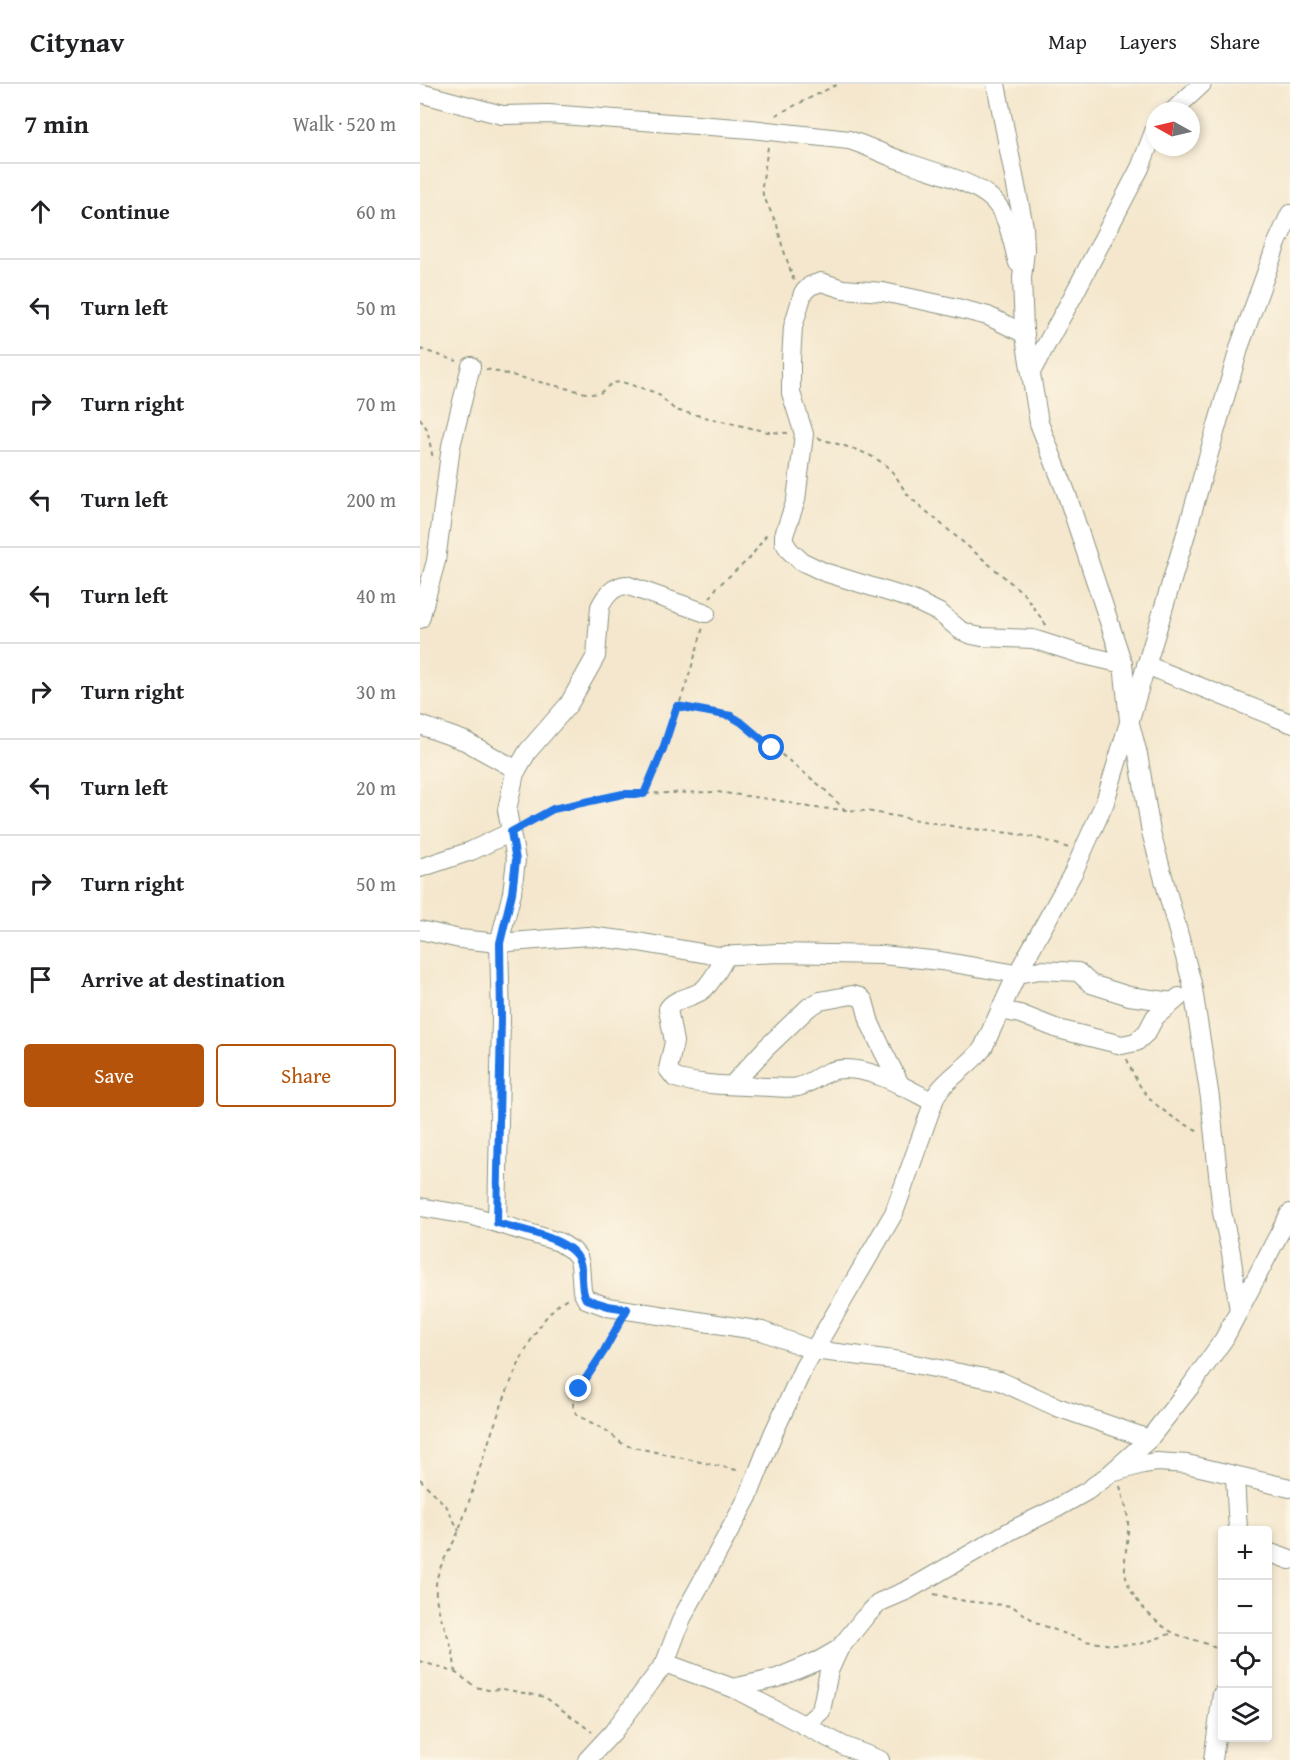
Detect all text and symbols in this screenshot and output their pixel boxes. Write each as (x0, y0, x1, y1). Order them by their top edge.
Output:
text: Citynav (30, 21, 124, 62)
text: Map (1048, 26, 1087, 57)
text: Layers (1120, 26, 1177, 57)
text: Share (1210, 26, 1260, 57)
north arrow (1146, 102, 1200, 156)
text: 7 min (24, 104, 89, 143)
text: Walk · 520 m (293, 109, 396, 138)
icon: ahead (24, 195, 57, 228)
text: Continue (81, 195, 170, 227)
text: 60 m (356, 197, 396, 226)
icon: left (24, 291, 57, 324)
text: Turn left (81, 291, 168, 323)
text: 50 m (356, 293, 396, 322)
icon: right (24, 387, 57, 420)
text: Turn right (81, 387, 184, 419)
text: 70 m (356, 389, 396, 418)
icon: left (24, 483, 57, 516)
text: Turn left (81, 483, 168, 515)
text: 200 m (346, 485, 396, 514)
icon: left (24, 579, 57, 612)
text: Turn left (81, 579, 168, 611)
text: 40 m (356, 581, 396, 610)
icon: right (24, 675, 57, 708)
text: Turn right (81, 675, 184, 707)
text: 30 m (356, 677, 396, 706)
route start (758, 734, 784, 760)
icon: left (24, 771, 57, 804)
text: Turn left (81, 771, 168, 803)
text: 20 m (356, 773, 396, 802)
icon: right (24, 867, 57, 900)
text: Turn right (81, 867, 184, 899)
text: 50 m (356, 869, 396, 898)
icon: arrive (24, 963, 57, 996)
text: Arrive at destination (81, 963, 285, 995)
button: Save (24, 1044, 204, 1107)
button: Share (216, 1044, 396, 1107)
route end (565, 1375, 591, 1401)
map controls (1218, 1526, 1272, 1742)
button: + (1218, 1526, 1272, 1580)
button: − (1218, 1580, 1272, 1634)
button: locate (1218, 1634, 1272, 1688)
button: layers (1218, 1688, 1272, 1742)

